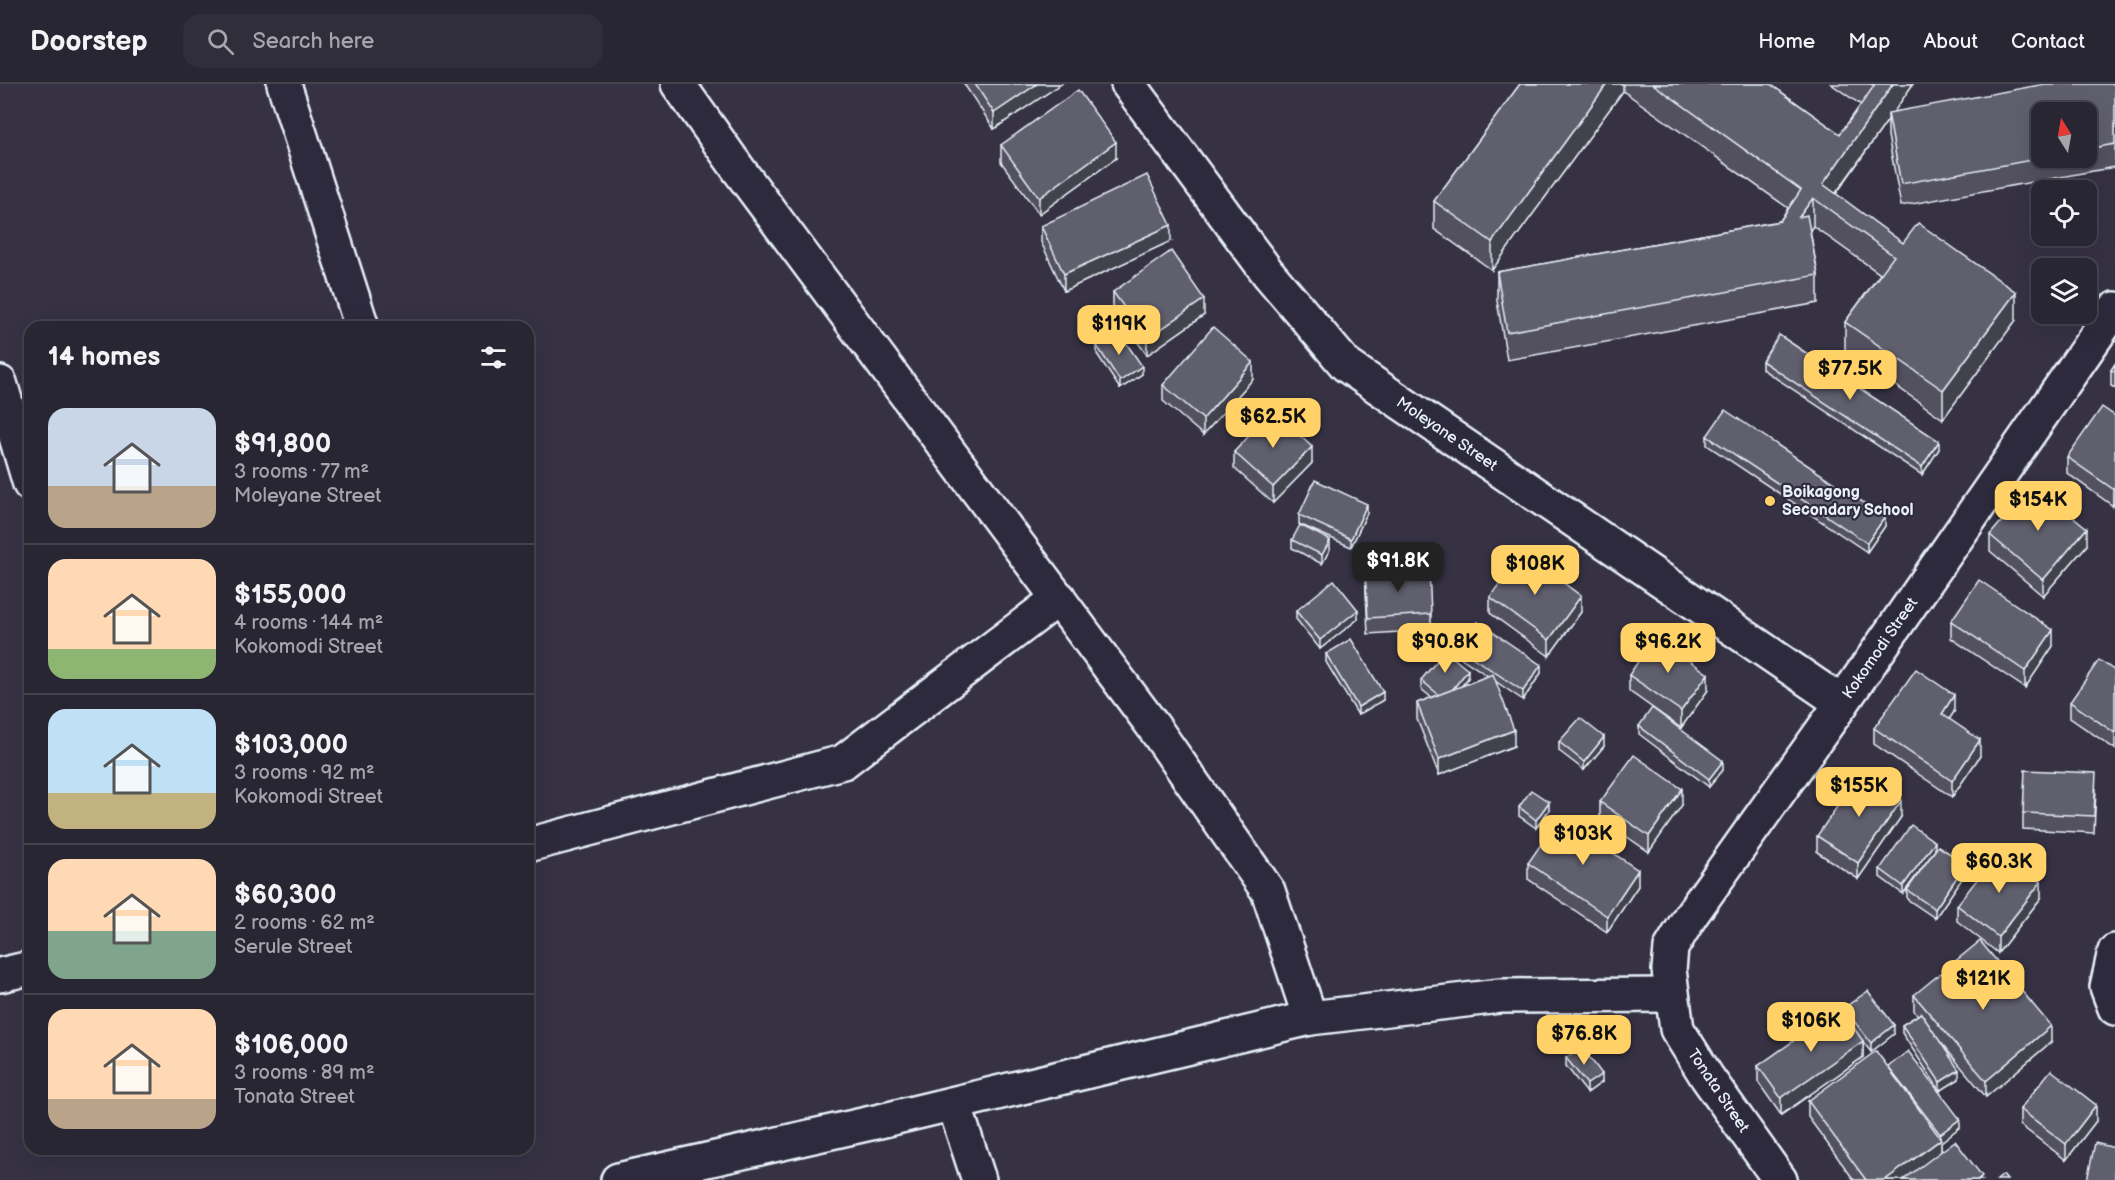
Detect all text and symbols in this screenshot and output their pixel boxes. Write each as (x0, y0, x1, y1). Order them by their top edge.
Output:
search box (183, 14, 603, 68)
text: Doorstep (30, 25, 147, 58)
icon: search (204, 25, 237, 58)
text: Search here (252, 28, 374, 55)
text: Home (1758, 29, 1815, 54)
text: Map (1848, 29, 1890, 54)
text: About (1923, 29, 1978, 54)
text: Contact (2011, 29, 2085, 54)
north arrow (2031, 102, 2097, 168)
map controls (2031, 102, 2097, 324)
button: locate (2031, 180, 2097, 246)
button: layers (2031, 258, 2097, 324)
pin: $119K (1077, 305, 1161, 356)
text: $119K (1091, 312, 1147, 336)
icon: filters (477, 341, 510, 374)
text: 14 homes (48, 342, 160, 373)
pin: $77.5K (1801, 350, 1899, 401)
text: $77.5K (1818, 357, 1882, 381)
street label: Moleyane Street (1393, 393, 1501, 475)
pin: $62.5K (1224, 398, 1322, 449)
text: $62.5K (1240, 405, 1306, 429)
text: $91,800 (234, 429, 331, 460)
icon: home (96, 432, 168, 504)
text: 3 rooms · 77 m² (234, 460, 369, 484)
pin: $154K (1996, 481, 2080, 532)
place label: Boikagong Secondary School (1782, 483, 1914, 520)
text: Moleyane Street (234, 484, 381, 508)
text: $154K (2009, 488, 2067, 512)
marker: Boikagong Secondary School (1763, 494, 1777, 508)
pin: $91.8K (1349, 542, 1447, 593)
pin: $108K (1493, 545, 1577, 596)
text: $91.8K (1366, 549, 1430, 573)
text: $108K (1505, 552, 1565, 576)
text: $155,000 (234, 580, 346, 611)
icon: home (96, 583, 168, 655)
street label: Kokomodi Street (1838, 594, 1922, 703)
text: 4 rooms · 144 m² (234, 611, 383, 635)
pin: $90.8K (1396, 623, 1494, 674)
pin: $96.2K (1619, 623, 1717, 674)
text: $90.8K (1411, 630, 1479, 654)
text: $96.2K (1635, 630, 1702, 654)
text: Kokomodi Street (234, 635, 383, 659)
text: $103,000 (234, 730, 348, 761)
icon: home (96, 733, 168, 805)
text: 3 rooms · 92 m² (234, 761, 375, 785)
pin: $155K (1817, 767, 1901, 818)
text: $155K (1830, 774, 1888, 798)
text: Kokomodi Street (234, 785, 383, 809)
pin: $103K (1541, 815, 1625, 866)
text: $103K (1553, 822, 1613, 846)
pin: $60.3K (1950, 843, 2048, 894)
text: $60.3K (1965, 850, 2033, 874)
text: $60,300 (234, 880, 336, 911)
icon: home (96, 883, 168, 955)
text: 2 rooms · 62 m² (234, 911, 375, 935)
text: Serule Street (234, 935, 352, 959)
pin: $121K (1941, 960, 2025, 1011)
text: $121K (1955, 967, 2011, 991)
pin: $106K (1769, 1002, 1853, 1053)
text: $106K (1781, 1009, 1841, 1033)
pin: $76.8K (1535, 1015, 1633, 1066)
text: $76.8K (1551, 1022, 1617, 1046)
text: $106,000 (234, 1030, 348, 1061)
icon: home (96, 1033, 168, 1105)
street label: Tonata Street (1683, 1046, 1753, 1136)
text: 3 rooms · 89 m² (234, 1061, 375, 1085)
text: Tonata Street (234, 1085, 355, 1109)

